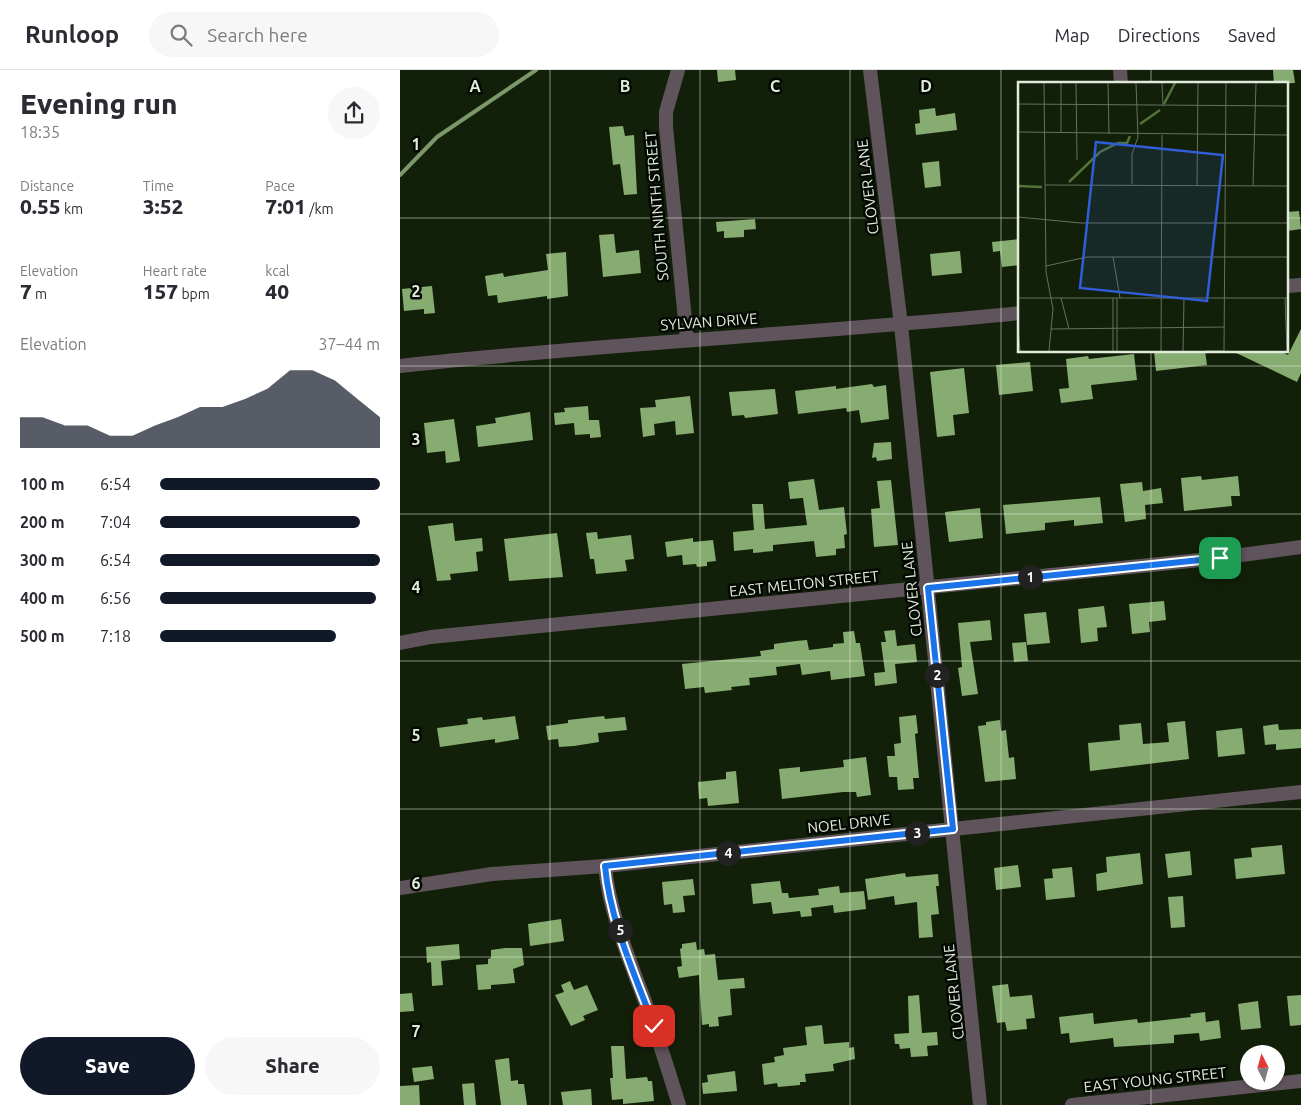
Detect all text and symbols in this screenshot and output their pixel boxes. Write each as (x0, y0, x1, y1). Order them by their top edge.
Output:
search box (149, 12, 499, 57)
text: Runloop (25, 21, 119, 48)
icon: search (167, 21, 195, 49)
text: Search here (207, 24, 308, 46)
text: Map (1054, 25, 1090, 45)
text: Directions (1118, 25, 1200, 45)
text: Saved (1228, 25, 1276, 45)
text: A (469, 77, 481, 95)
text: B (620, 77, 630, 95)
text: C (770, 77, 780, 95)
text: D (920, 77, 932, 95)
inset map (1018, 82, 1288, 352)
button: share (328, 87, 380, 139)
text: Evening run (20, 88, 178, 119)
text: 18:35 (20, 123, 60, 141)
street label: SOUTH NINTH STREET (641, 130, 672, 282)
text: 1 (411, 135, 421, 153)
street label: CLOVER LANE (853, 139, 882, 235)
text: Distance (20, 178, 74, 194)
text: Time (143, 178, 174, 194)
text: Pace (265, 178, 295, 194)
text: 0.55 (20, 194, 61, 218)
text: 3:52 (143, 194, 183, 218)
text: 7:01 (265, 194, 306, 218)
text: km (61, 201, 83, 217)
text: /km (306, 201, 334, 217)
text: Elevation (20, 263, 78, 279)
text: Heart rate (143, 263, 207, 279)
text: kcal (265, 263, 290, 279)
text: 7 (20, 279, 32, 303)
text: 157 (143, 279, 178, 303)
text: 40 (265, 279, 289, 303)
text: 2 (411, 282, 421, 300)
text: m (32, 286, 47, 302)
text: bpm (178, 286, 210, 302)
street label: SYLVAN DRIVE (660, 310, 758, 333)
text: Elevation (20, 335, 87, 353)
text: 37–44 m (318, 335, 380, 353)
text: 3 (411, 430, 421, 448)
text: 100 m (20, 475, 65, 493)
text: 6:54 (100, 475, 131, 493)
text: 200 m (20, 513, 65, 531)
text: 7:04 (100, 513, 131, 531)
pin (1199, 537, 1241, 579)
street label: CLOVER LANE (898, 541, 925, 637)
icon: arrive (1206, 544, 1234, 572)
text: 300 m (20, 551, 65, 569)
text: 6:54 (100, 551, 131, 569)
pin: 1 (1018, 564, 1042, 590)
street label: EAST MELTON STREET (728, 567, 880, 600)
text: 1 (1027, 569, 1034, 585)
text: 4 (411, 578, 421, 596)
text: 400 m (20, 589, 65, 607)
text: 6:56 (100, 589, 131, 607)
text: 500 m (20, 627, 65, 645)
text: 7:18 (100, 627, 131, 645)
pin: 2 (924, 662, 950, 688)
text: 2 (934, 667, 941, 683)
text: 5 (411, 726, 421, 744)
street label: NOEL DRIVE (806, 811, 891, 836)
pin: 3 (904, 820, 930, 846)
text: 3 (914, 825, 921, 841)
pin: 4 (716, 840, 740, 866)
text: 4 (725, 845, 732, 861)
text: 6 (411, 874, 421, 892)
pin: 5 (608, 918, 632, 942)
text: 5 (617, 922, 624, 938)
street label: CLOVER LANE (940, 944, 967, 1040)
pin (633, 1005, 675, 1047)
icon: check (640, 1012, 668, 1040)
text: 7 (411, 1022, 421, 1040)
button: Save (20, 1037, 195, 1095)
button: Share (205, 1037, 380, 1095)
north arrow (1240, 1045, 1285, 1090)
map controls (1240, 1045, 1285, 1090)
street label: EAST YOUNG STREET (1083, 1064, 1228, 1095)

